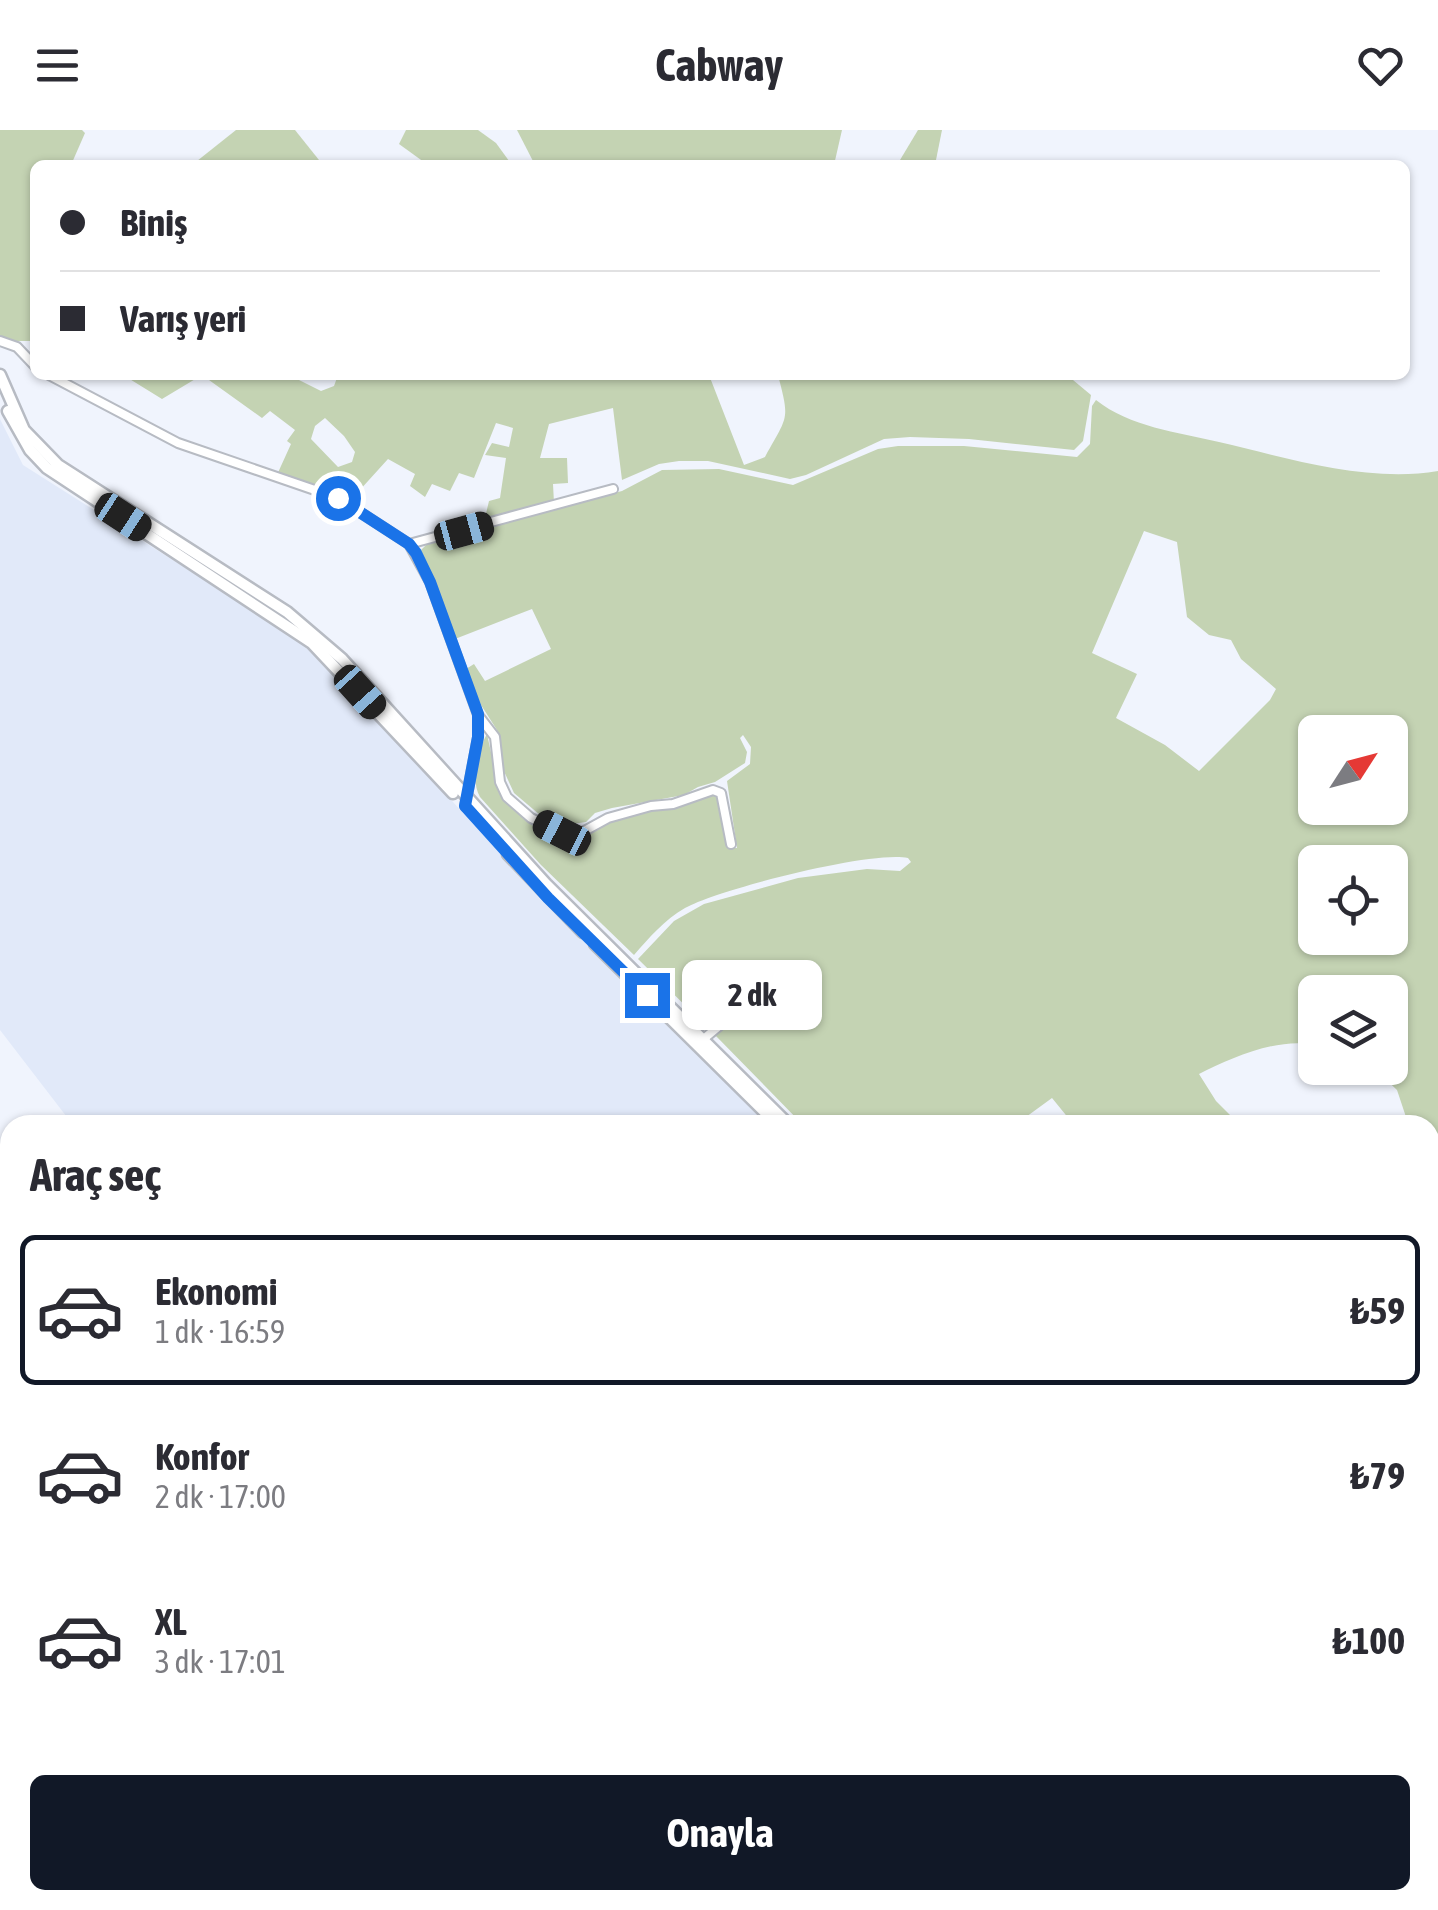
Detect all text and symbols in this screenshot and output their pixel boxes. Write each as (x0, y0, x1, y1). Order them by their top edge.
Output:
icon: menu (30, 38, 85, 93)
icon: heart (1353, 38, 1408, 93)
text: Cabway (655, 39, 783, 91)
text: Biniş (120, 201, 187, 244)
text: Varış yeri (120, 297, 246, 340)
route start (316, 476, 361, 521)
car (90, 488, 156, 546)
car (431, 509, 497, 553)
car (329, 660, 391, 724)
north arrow (1298, 715, 1408, 825)
map controls (1298, 715, 1408, 1085)
car (528, 806, 596, 860)
button: locate (1298, 845, 1408, 955)
callout: 2 dk (682, 960, 822, 1030)
route end (625, 973, 670, 1018)
button: layers (1298, 975, 1408, 1085)
text: 2 dk (728, 976, 776, 1013)
text: Araç seç (30, 1149, 161, 1201)
icon: car (35, 1265, 125, 1355)
text: Ekonomi (155, 1270, 277, 1313)
text: ₺59 (1350, 1289, 1405, 1332)
text: 1 dk · 16:59 (155, 1313, 285, 1350)
icon: car (35, 1430, 125, 1520)
text: Konfor (155, 1435, 249, 1478)
text: ₺79 (1350, 1454, 1405, 1497)
text: 2 dk · 17:00 (155, 1478, 286, 1515)
icon: car (35, 1595, 125, 1685)
text: XL (155, 1600, 187, 1643)
text: ₺100 (1332, 1619, 1405, 1662)
text: 3 dk · 17:01 (155, 1643, 286, 1680)
button: Onayla (30, 1775, 1410, 1890)

